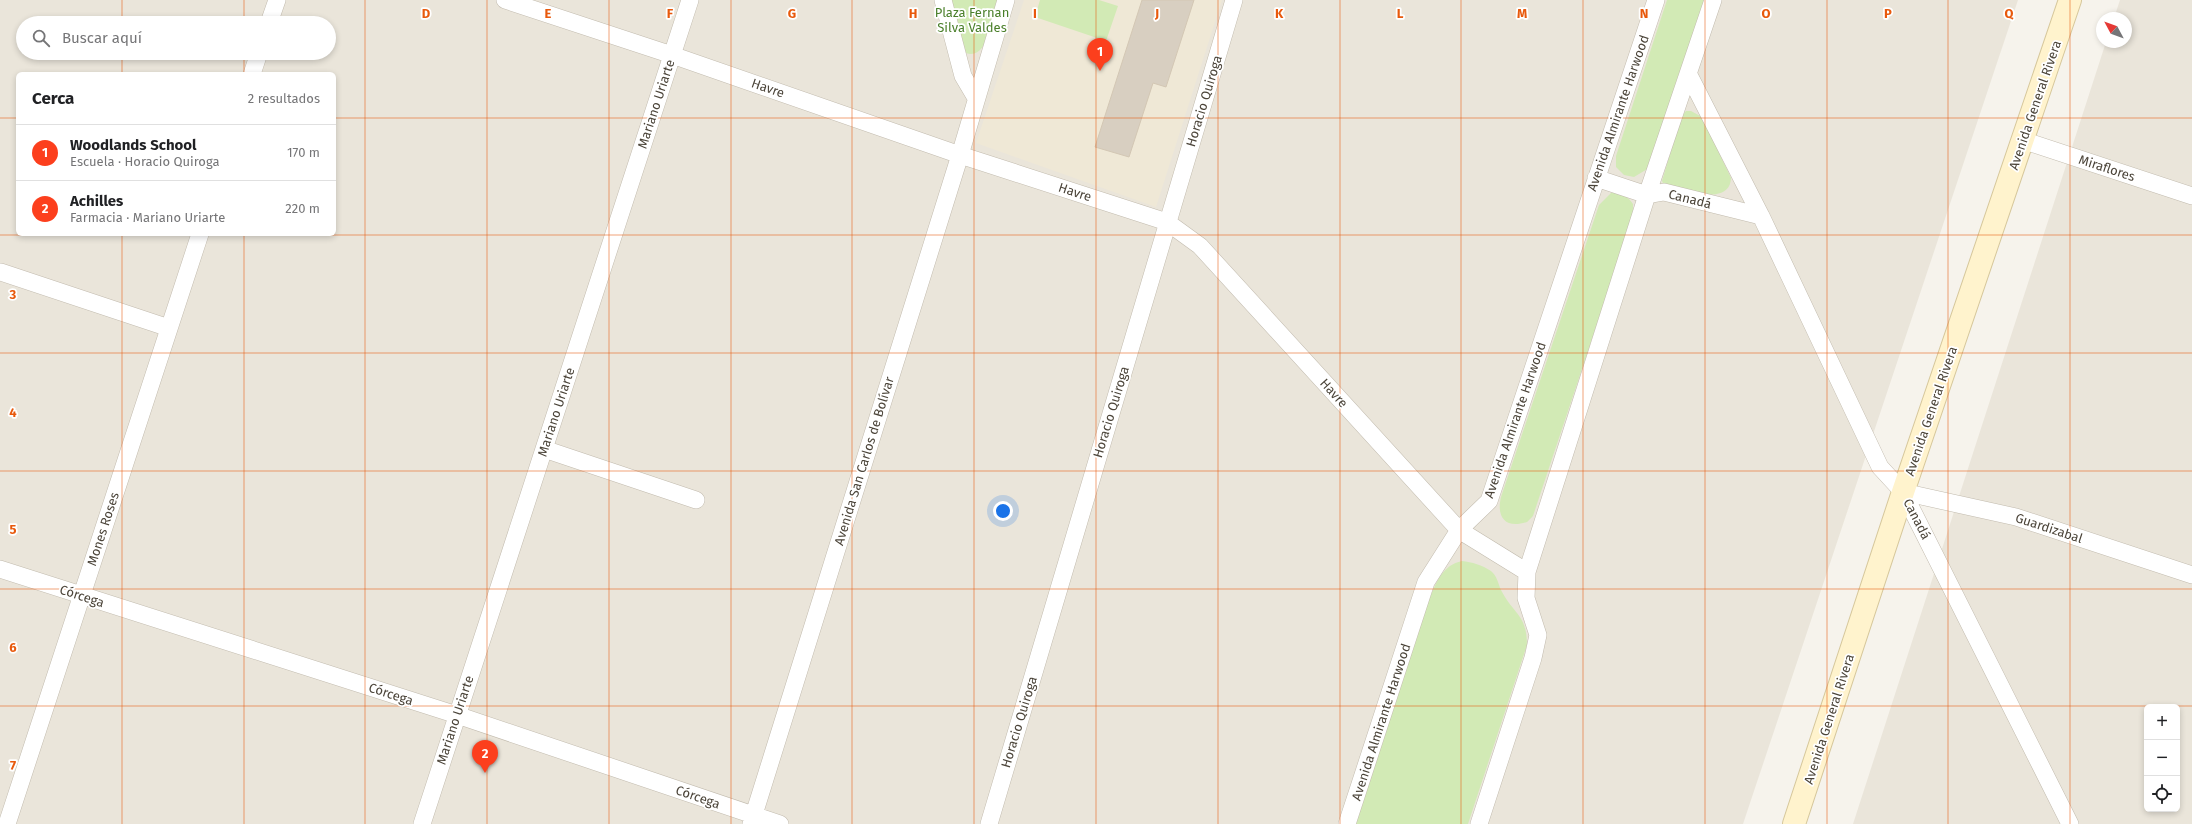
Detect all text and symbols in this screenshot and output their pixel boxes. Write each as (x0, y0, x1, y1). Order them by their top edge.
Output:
park label: Plaza Fernan Silva Valdes (935, 5, 1009, 35)
text: D (422, 6, 431, 21)
text: E (545, 6, 552, 21)
text: F (667, 6, 674, 21)
text: G (788, 6, 796, 21)
text: H (909, 6, 917, 21)
text: I (1033, 6, 1037, 21)
text: J (1154, 6, 1159, 21)
text: K (1275, 6, 1284, 21)
text: L (1397, 6, 1404, 21)
text: M (1517, 6, 1527, 21)
text: N (1640, 6, 1648, 21)
text: O (1762, 6, 1771, 21)
text: P (1884, 6, 1892, 21)
text: Q (2005, 6, 2015, 21)
north arrow (2096, 12, 2132, 48)
search box (16, 16, 336, 60)
icon: search (30, 27, 52, 49)
text: Buscar aquí (62, 29, 142, 47)
street label: Avenida Almirante Harwood (1584, 33, 1652, 193)
pin: 1 (1087, 38, 1113, 71)
street label: Avenida General Rivera (2006, 38, 2064, 172)
street label: Horacio Quiroga (1183, 53, 1225, 149)
street label: Mariano Uriarte (635, 58, 677, 150)
street label: Havre (750, 75, 786, 101)
text: Cerca (32, 88, 74, 109)
text: 2 resultados (248, 91, 320, 106)
text: Woodlands School (70, 136, 197, 154)
text: 1 (42, 145, 48, 160)
text: 170 m (287, 145, 320, 160)
street label: Miraflores (2077, 152, 2137, 184)
text: Escuela · Horacio Quiroga (70, 154, 220, 169)
street label: Havre (1057, 180, 1093, 204)
street label: Canadá (1667, 186, 1713, 212)
text: Achilles (70, 192, 123, 210)
text: 2 (42, 201, 48, 216)
text: 220 m (285, 201, 320, 216)
text: Farmacia · Mariano Uriarte (70, 210, 225, 225)
text: 3 (9, 287, 17, 302)
street label: Avenida Almirante Harwood (1481, 340, 1549, 500)
street label: Avenida General Rivera (1902, 344, 1960, 478)
street label: Horacio Quiroga (1090, 364, 1132, 460)
street label: Mariano Uriarte (535, 366, 577, 458)
street label: Avenida San Carlos de Bolívar (831, 375, 897, 547)
street label: Havre (1317, 375, 1351, 411)
text: 4 (9, 405, 17, 420)
street label: Mones Roses (84, 490, 122, 568)
street label: Canadá (1900, 496, 1934, 542)
your location (993, 501, 1013, 521)
street label: Guardizabal (2013, 510, 2085, 546)
text: 5 (10, 522, 17, 537)
street label: Córcega (58, 582, 106, 610)
text: 6 (9, 640, 17, 655)
street label: Avenida Almirante Harwood (1349, 642, 1413, 802)
street label: Avenida General Rivera (1801, 652, 1857, 786)
street label: Mariano Uriarte (434, 674, 476, 766)
street label: Horacio Quiroga (998, 674, 1040, 770)
street label: Córcega (367, 680, 415, 708)
map controls (2144, 704, 2180, 812)
button: + (2144, 704, 2180, 740)
pin: 2 (472, 740, 498, 773)
button: − (2144, 740, 2180, 776)
text: 7 (10, 758, 16, 773)
button: locate (2144, 776, 2180, 812)
street label: Córcega (674, 782, 722, 812)

